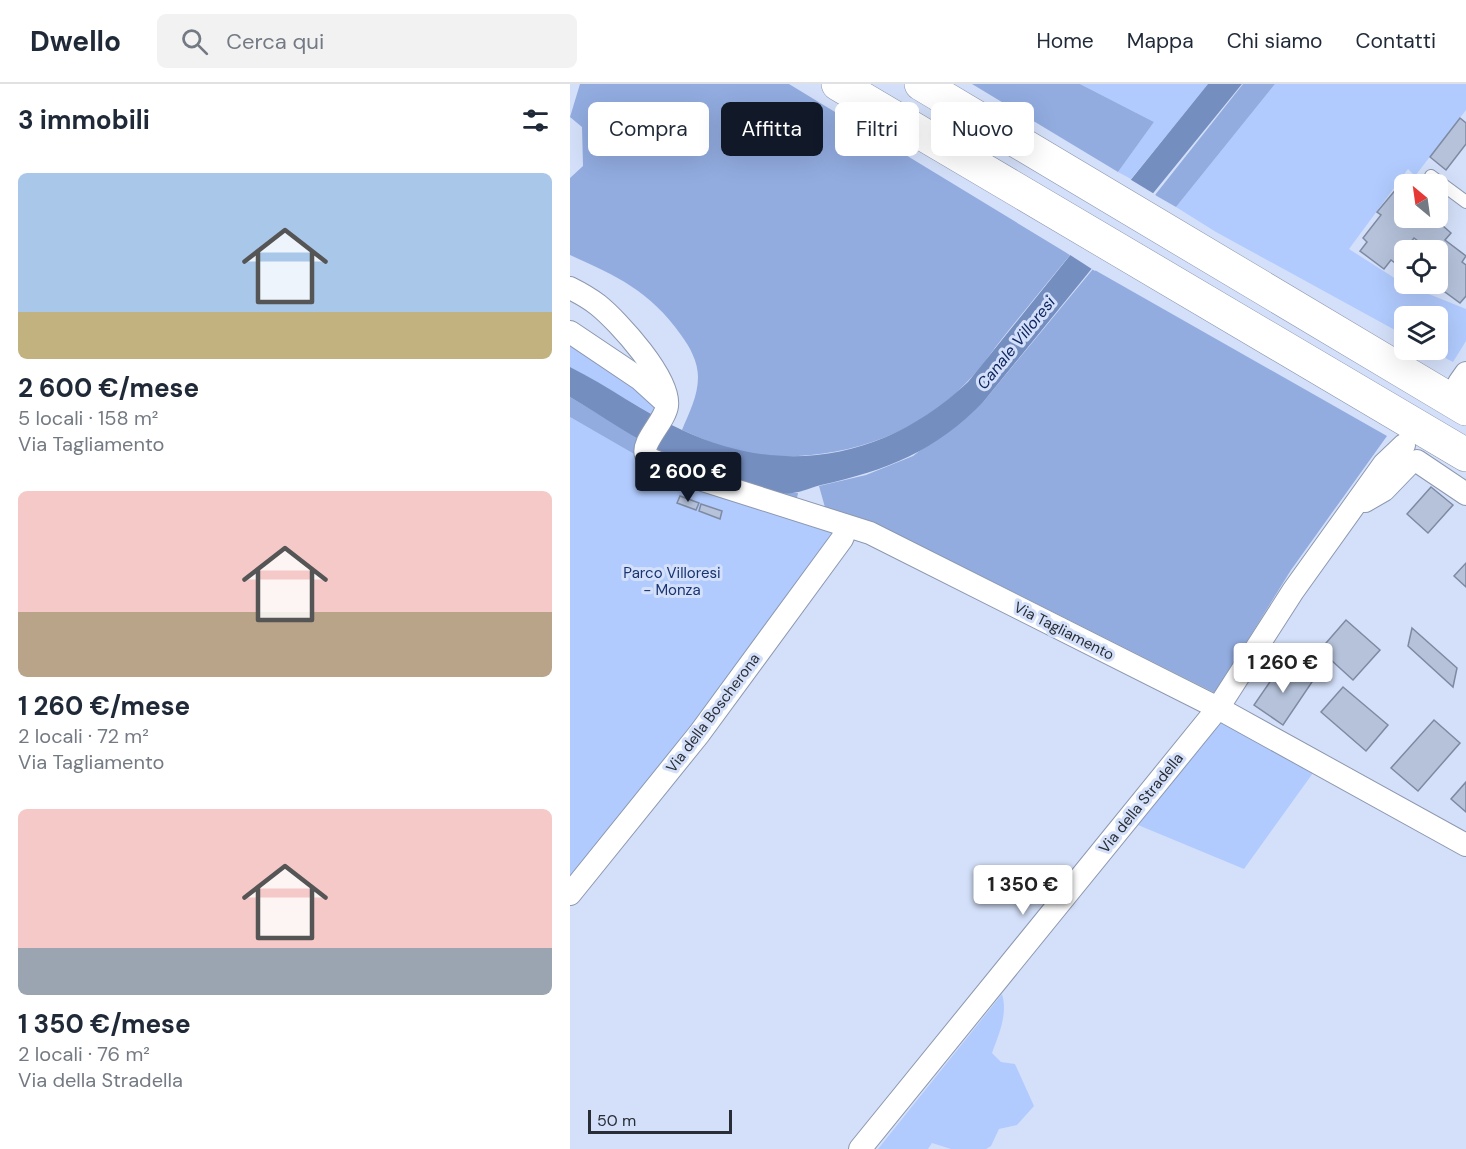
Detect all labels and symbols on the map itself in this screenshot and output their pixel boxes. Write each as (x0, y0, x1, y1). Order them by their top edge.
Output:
north arrow (1394, 174, 1448, 228)
water label: Canale Villoresi (972, 291, 1061, 394)
pin: 2 600 € (633, 452, 743, 503)
park label: Parco Villoresi - Monza (623, 563, 721, 600)
street label: Via Tagliamento (1011, 597, 1118, 665)
pin: 1 260 € (1228, 643, 1338, 694)
street label: Via della Boscherona (661, 649, 765, 777)
street label: Via della Stradella (1094, 749, 1188, 857)
pin: 1 350 € (968, 865, 1078, 916)
scale bar (588, 1107, 732, 1134)

